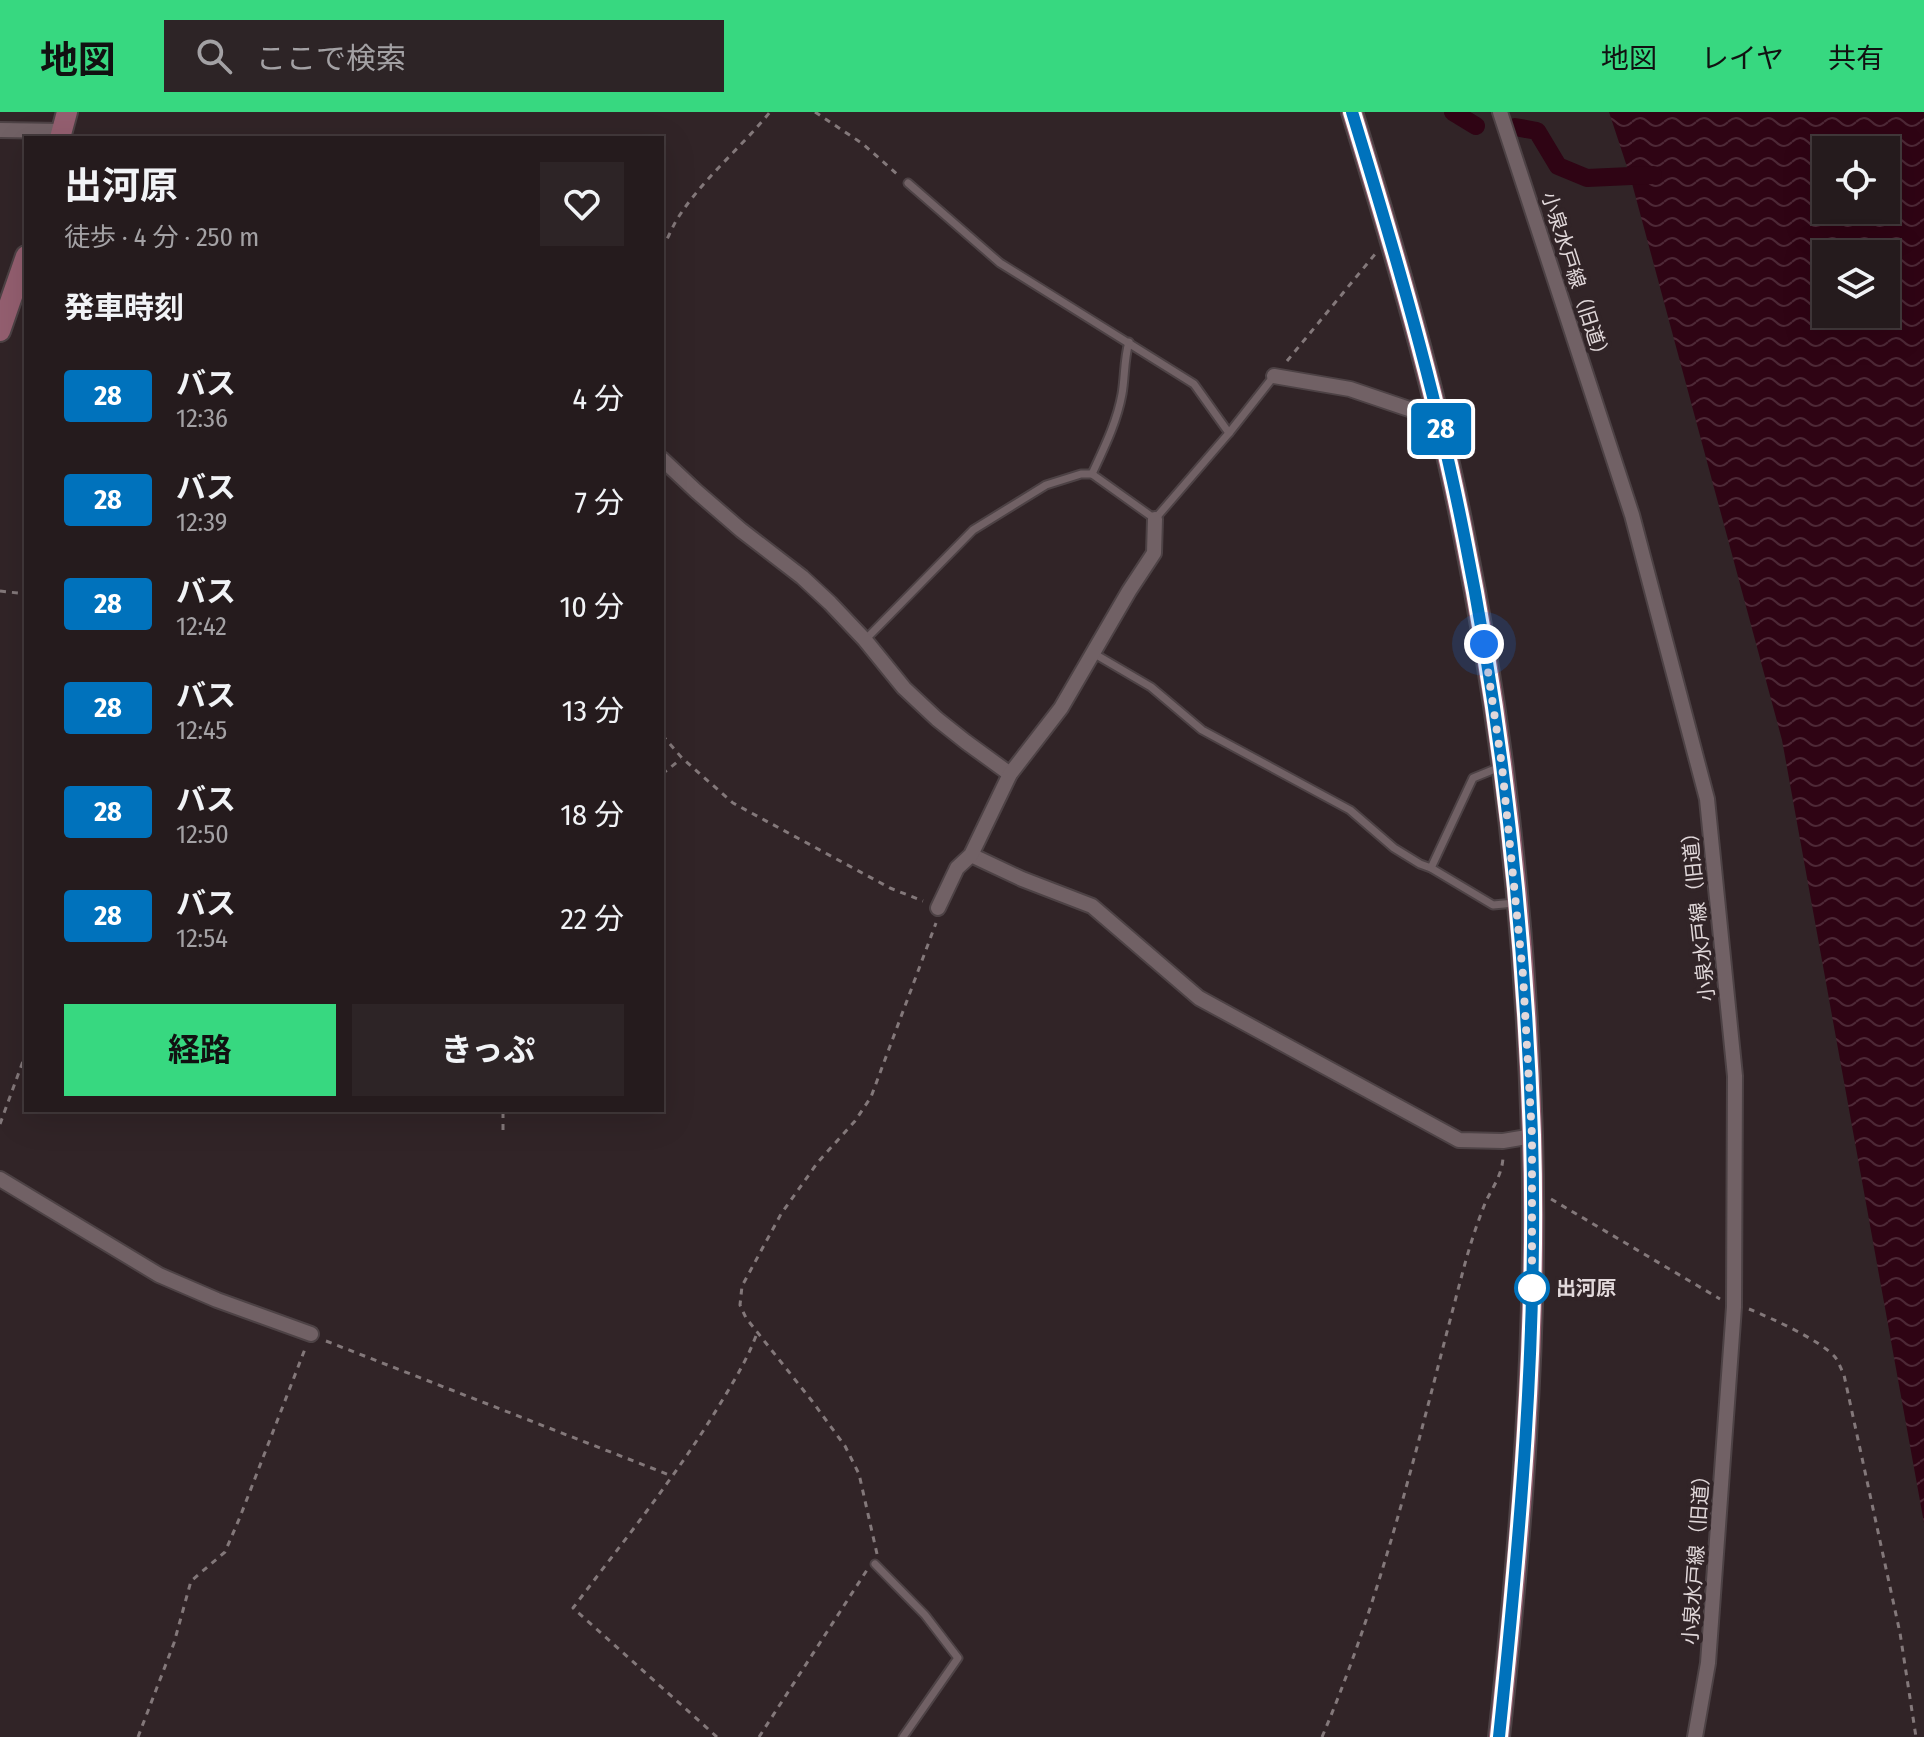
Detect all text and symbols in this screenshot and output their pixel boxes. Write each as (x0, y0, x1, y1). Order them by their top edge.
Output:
search box (164, 20, 724, 92)
icon: search (192, 34, 236, 78)
text: 地図 (40, 37, 116, 83)
text: ここで検索 (256, 41, 406, 77)
text: 地図 (1601, 42, 1657, 75)
text: レイヤ (1701, 42, 1784, 75)
text: 共有 (1828, 42, 1884, 75)
map controls (1812, 136, 1900, 328)
button: locate (1812, 136, 1900, 224)
button: heart (540, 162, 624, 246)
text: 出河原 (64, 163, 178, 209)
street label: 小泉水戸線（旧道） (1537, 189, 1615, 367)
text: 徒歩 · 4 分 · 250 m (64, 222, 259, 253)
button: layers (1812, 240, 1900, 328)
text: 発車時刻 (64, 290, 184, 326)
text: バス (176, 366, 236, 402)
text: 28 (94, 379, 122, 412)
text: 4 分 (572, 381, 624, 417)
text: 12:36 (176, 403, 228, 434)
line badge: 28 (1405, 403, 1477, 455)
text: 28 (1427, 412, 1455, 445)
text: バス (176, 470, 236, 506)
text: 28 (94, 483, 122, 516)
text: 7 分 (575, 485, 624, 521)
text: 12:39 (176, 507, 227, 538)
text: バス (176, 574, 236, 610)
text: 28 (94, 587, 122, 620)
text: 10 分 (560, 589, 624, 625)
text: 12:42 (176, 611, 227, 642)
your location (1464, 624, 1504, 664)
text: バス (176, 678, 236, 714)
text: 28 (94, 691, 122, 724)
text: 13 分 (562, 693, 624, 729)
text: 12:45 (176, 715, 227, 746)
text: バス (176, 782, 236, 818)
text: 28 (94, 795, 122, 828)
text: 18 分 (560, 797, 624, 833)
text: 12:50 (176, 819, 229, 850)
street label: 小泉水戸線（旧道） (1677, 821, 1719, 1003)
text: バス (176, 886, 236, 922)
text: 28 (94, 899, 122, 932)
text: 22 分 (560, 901, 624, 937)
text: 12:54 (176, 923, 228, 954)
button: 経路 (64, 1004, 336, 1096)
button: きっぷ (352, 1004, 624, 1096)
marker: 出河原 (1515, 1271, 1549, 1305)
place label: 出河原 (1556, 1276, 1616, 1300)
street label: 小泉水戸線（旧道） (1678, 1464, 1714, 1646)

